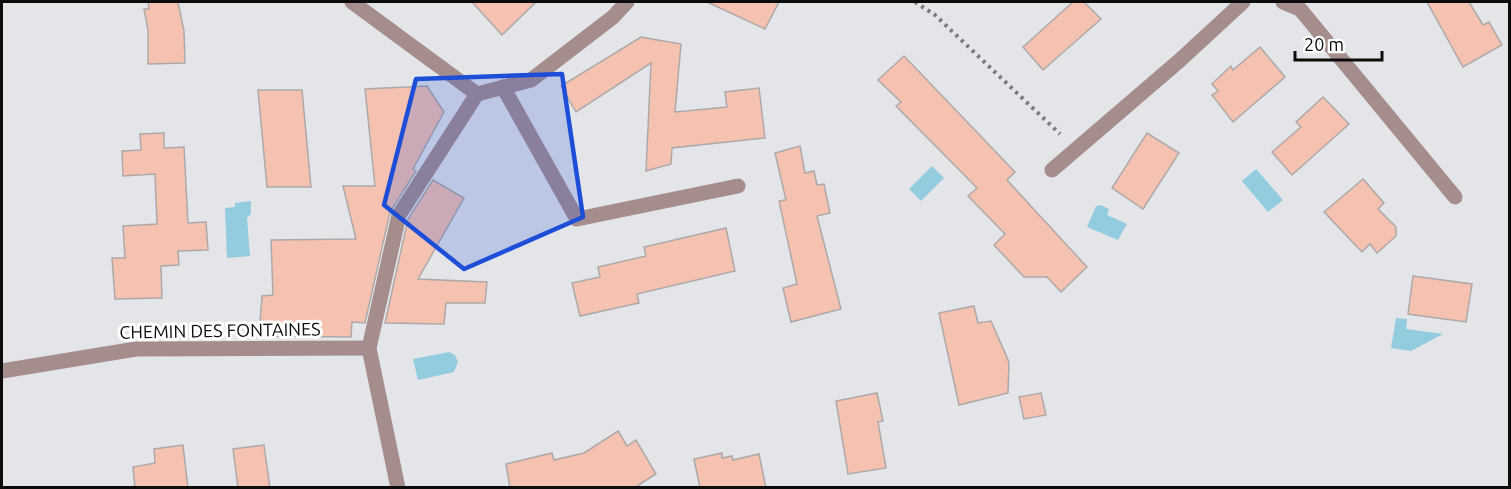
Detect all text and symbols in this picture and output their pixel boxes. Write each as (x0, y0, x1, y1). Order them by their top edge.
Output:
scale bar (1295, 24, 1382, 62)
text: 20 m (1304, 34, 1344, 54)
street label: CHEMIN DES FONTAINES (119, 318, 321, 342)

